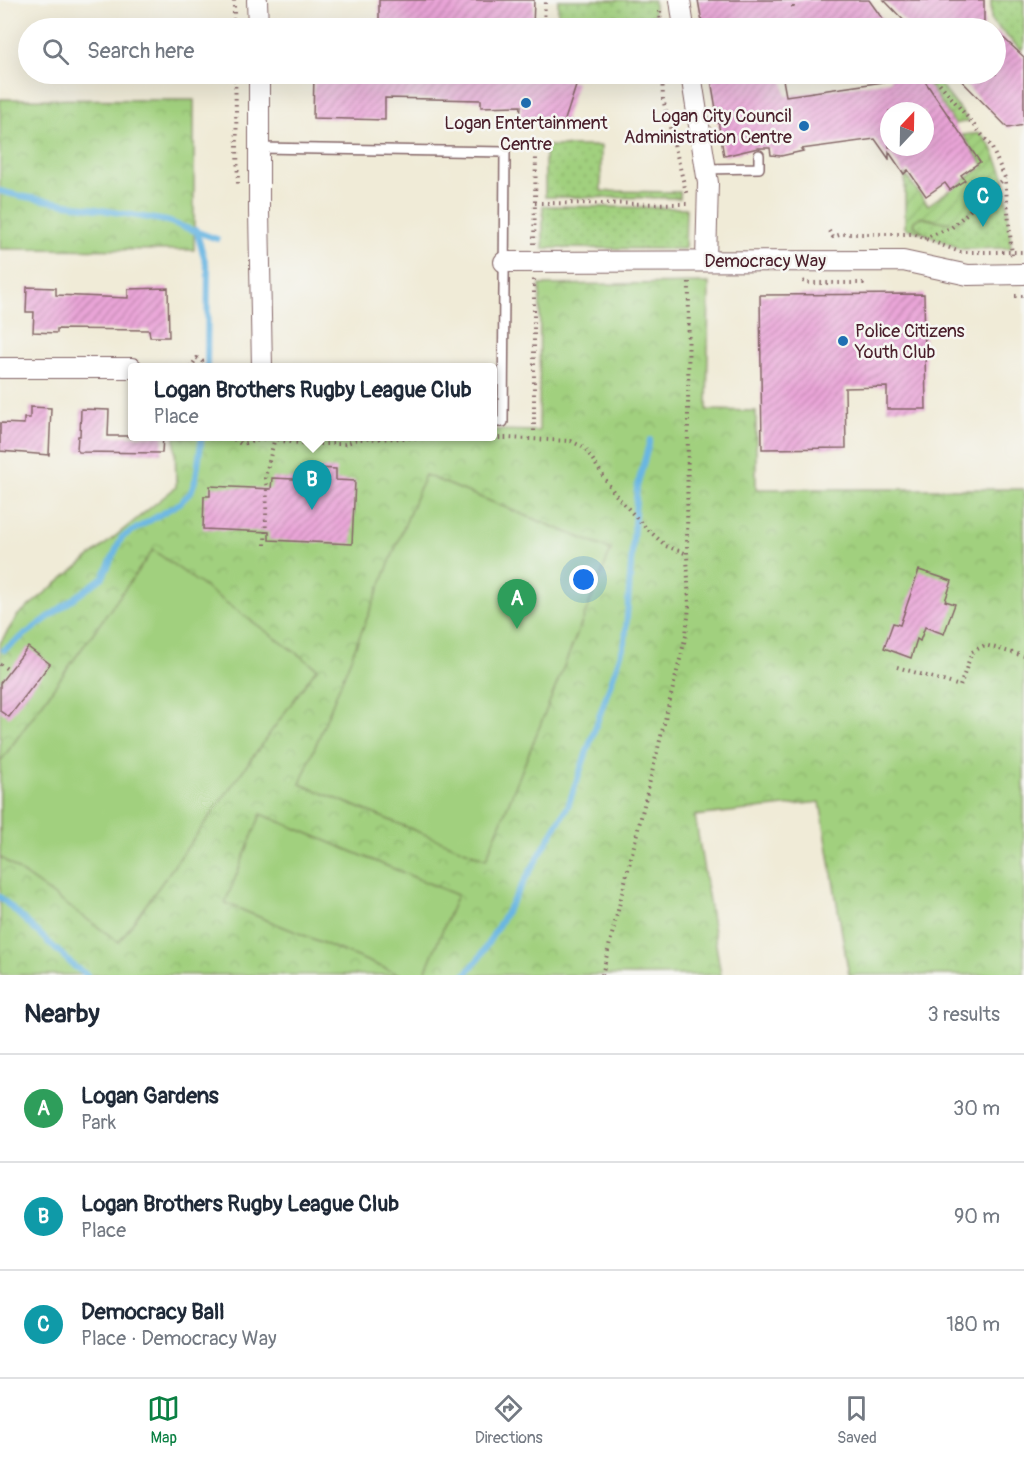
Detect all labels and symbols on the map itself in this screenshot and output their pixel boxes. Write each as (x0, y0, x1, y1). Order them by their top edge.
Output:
marker: Logan Entertainment Centre (519, 96, 533, 110)
north arrow (880, 102, 934, 156)
place label: Logan City Council Administration Centre (624, 105, 792, 149)
place label: Logan Entertainment Centre (444, 112, 608, 156)
marker: Logan City Council Administration Centre (797, 119, 811, 133)
pin: C (964, 178, 1002, 227)
street label: Democracy Way (704, 250, 826, 273)
place label: Police Citizens Youth Club (854, 320, 965, 364)
marker: Police Citizens Youth Club (836, 334, 850, 348)
pin: B (292, 460, 332, 510)
your location (569, 565, 598, 594)
pin: A (498, 580, 536, 629)

